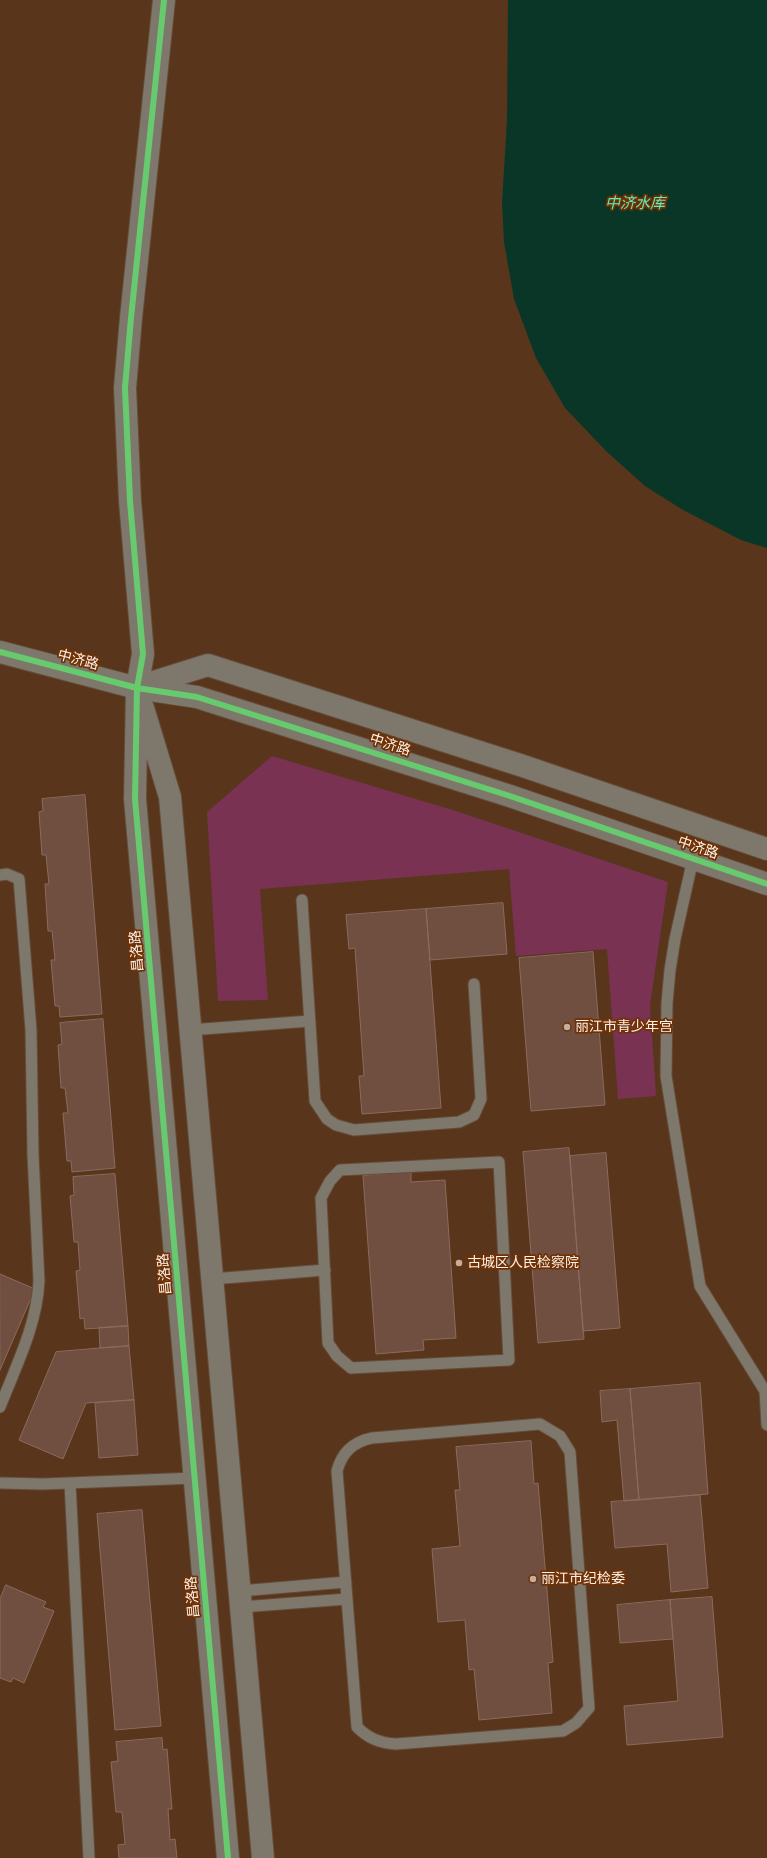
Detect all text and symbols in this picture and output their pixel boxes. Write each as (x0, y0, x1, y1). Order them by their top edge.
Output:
water label: 中济水库 (605, 195, 665, 213)
street label: 中济路 (56, 646, 100, 674)
street label: 中济路 (367, 731, 413, 759)
street label: 中济路 (675, 833, 721, 863)
street label: 昌洛路 (127, 929, 147, 973)
place label: 丽江市青少年宫 (575, 1019, 673, 1035)
marker: 丽江市青少年宫 (562, 1022, 572, 1032)
street label: 昌洛路 (155, 1252, 175, 1296)
place label: 古城区人民检察院 (467, 1255, 579, 1271)
marker: 古城区人民检察院 (454, 1258, 464, 1268)
place label: 丽江市纪检委 (541, 1571, 625, 1587)
marker: 丽江市纪检委 (528, 1574, 538, 1584)
street label: 昌洛路 (183, 1575, 203, 1619)

